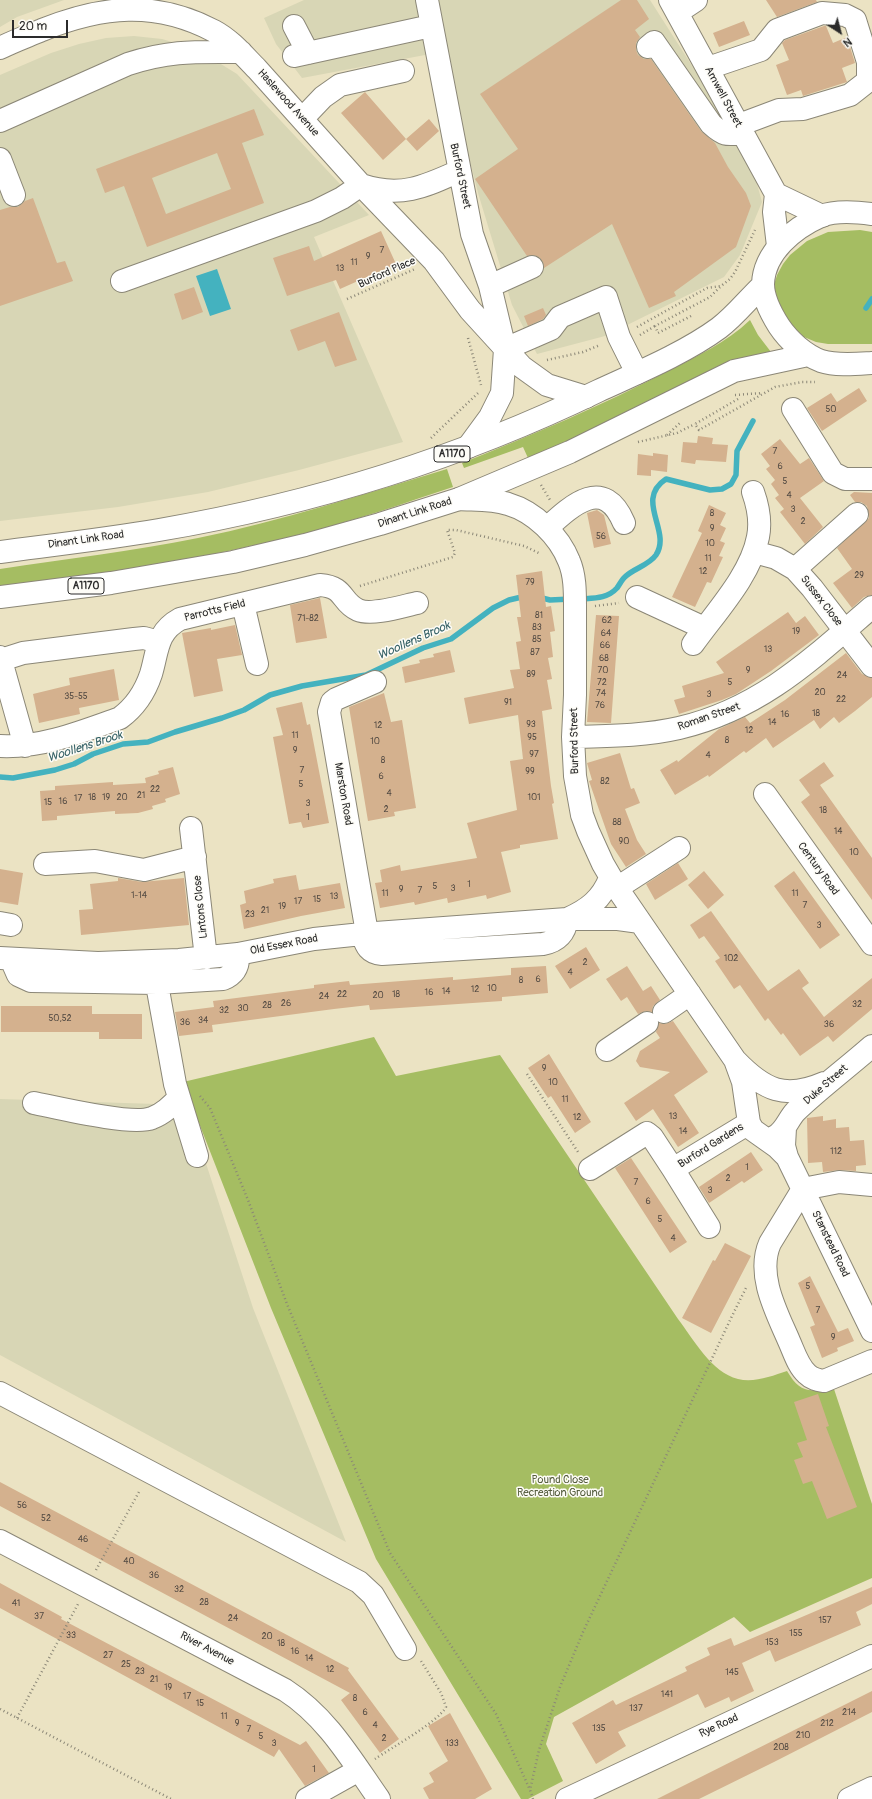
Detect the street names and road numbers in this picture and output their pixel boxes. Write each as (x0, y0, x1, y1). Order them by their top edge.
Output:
street label: Amwell Street (701, 64, 745, 130)
street label: Haslewood Avenue (254, 67, 322, 139)
street label: Burford Street (447, 142, 473, 210)
street label: Burford Place (356, 254, 418, 292)
road number: A1170 (434, 446, 470, 462)
street label: Dinant Link Road (376, 495, 454, 531)
street label: Dinant Link Road (47, 528, 125, 552)
street label: Sussex Close (797, 573, 845, 629)
road number: A1170 (68, 578, 104, 594)
street label: Parrotts Field (183, 597, 247, 625)
street label: Roman Street (676, 700, 742, 734)
street label: Burford Street (568, 708, 582, 774)
street label: Marston Road (331, 762, 355, 826)
street label: Century Road (794, 840, 842, 898)
street label: Lintons Close (191, 875, 211, 939)
street label: Old Essex Road (249, 932, 319, 958)
street label: Duke Street (801, 1062, 851, 1108)
street label: Burford Gardens (676, 1121, 746, 1171)
street label: Stanstead Road (808, 1209, 852, 1279)
street label: River Avenue (178, 1629, 236, 1669)
street label: Rye Road (697, 1711, 741, 1741)

